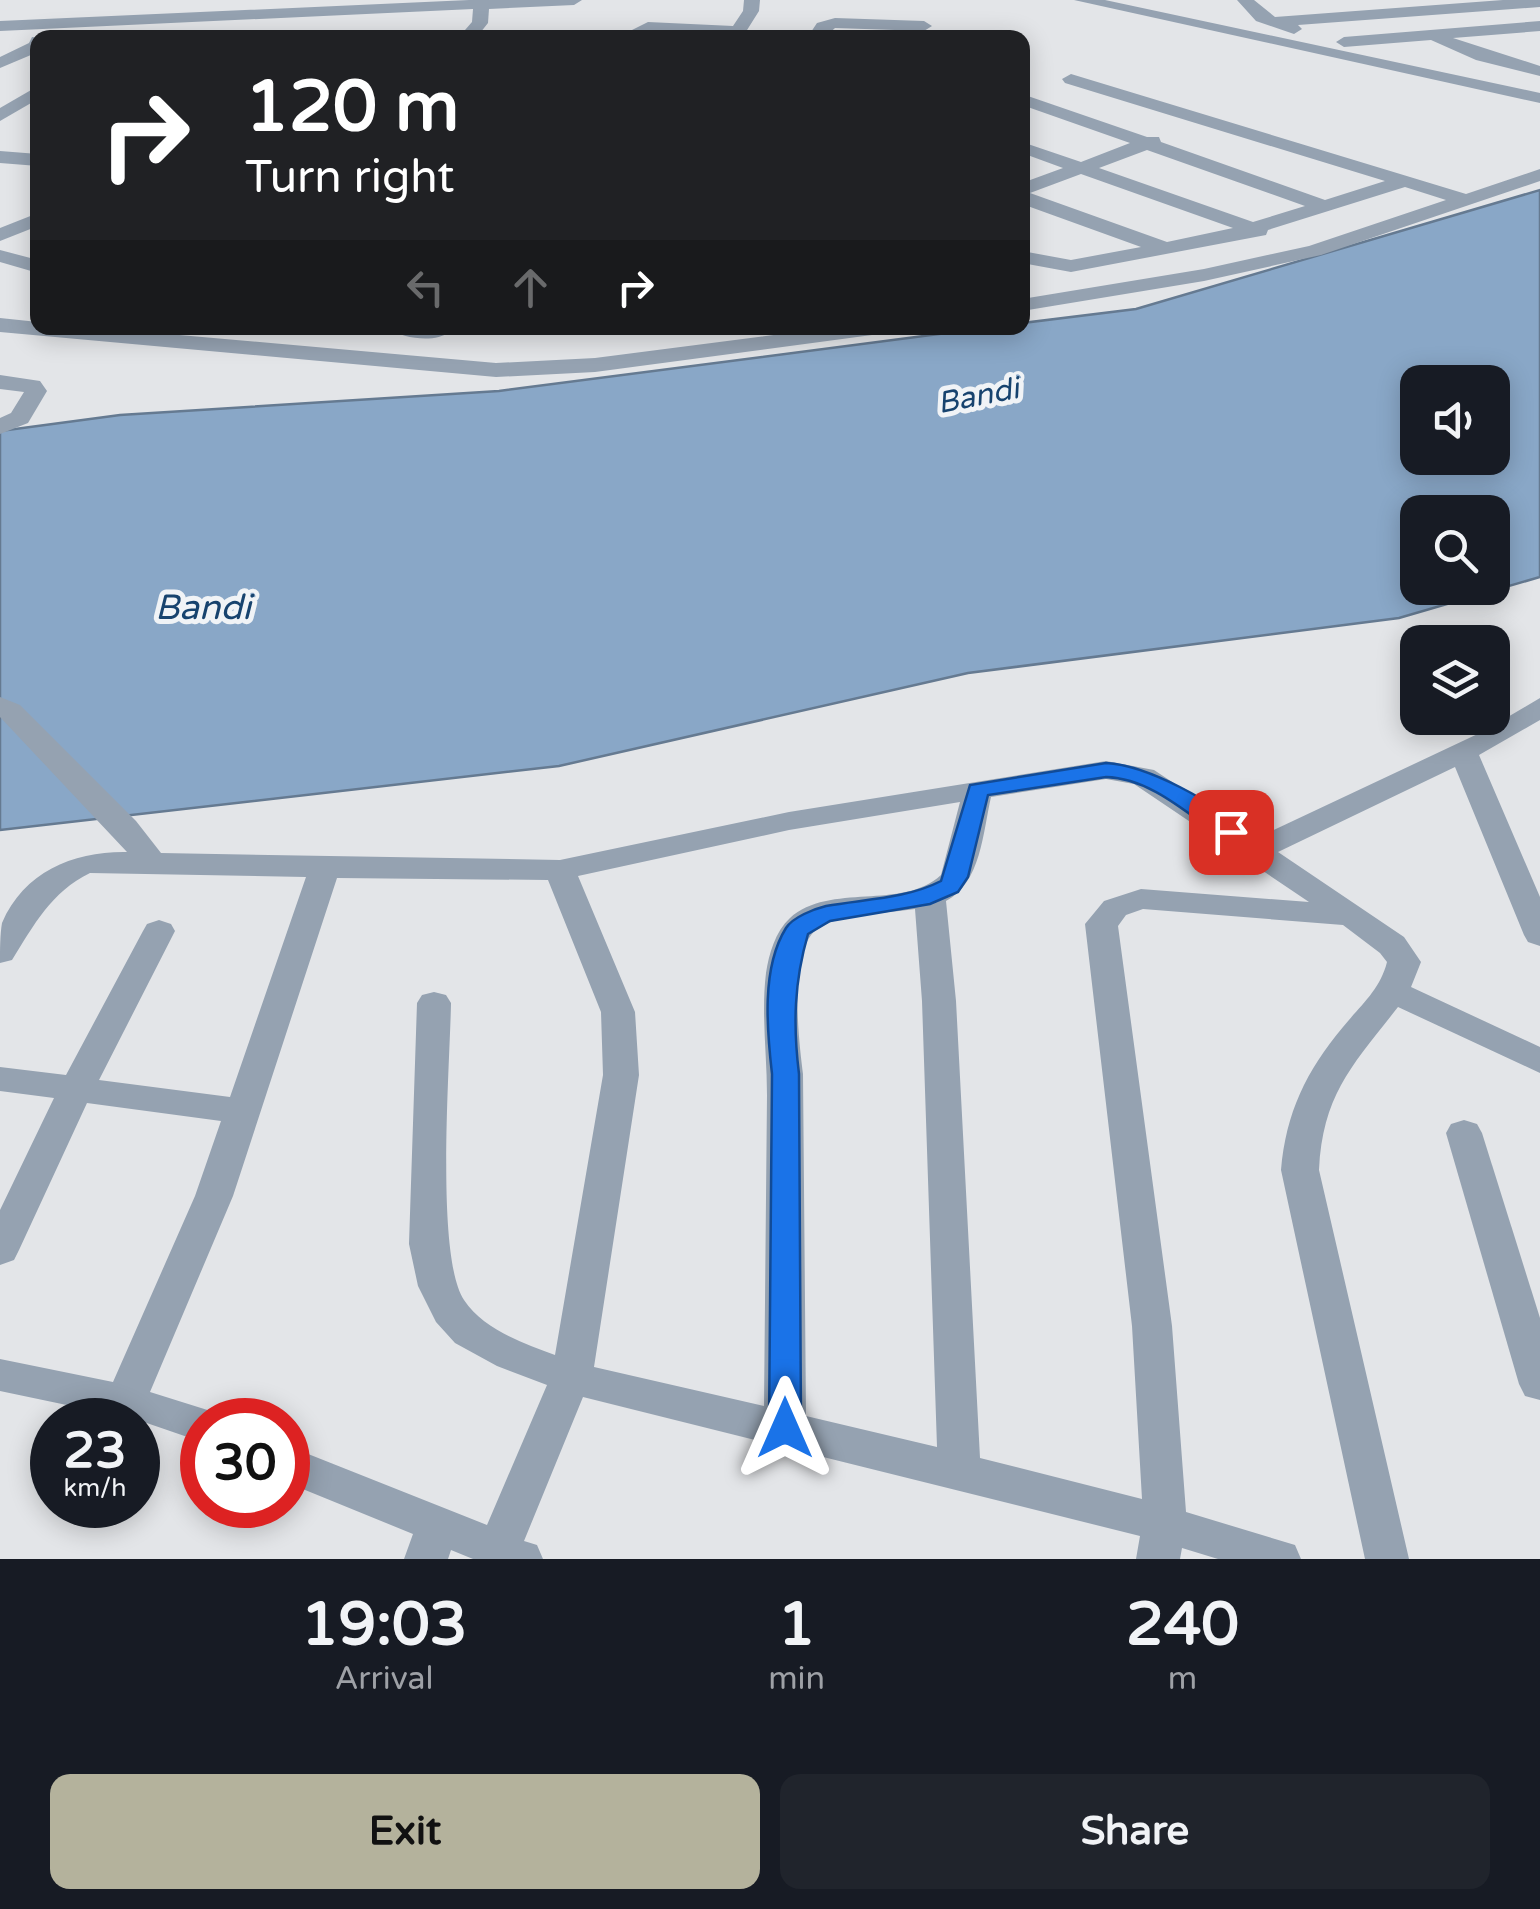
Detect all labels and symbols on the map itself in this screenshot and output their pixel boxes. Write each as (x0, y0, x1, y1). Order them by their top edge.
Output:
water label: Bandi (934, 369, 1025, 422)
water label: Bandi (155, 587, 255, 629)
pin (1189, 790, 1274, 875)
position arrow (733, 1376, 837, 1480)
speed limit sign: 30 (180, 1398, 310, 1528)

